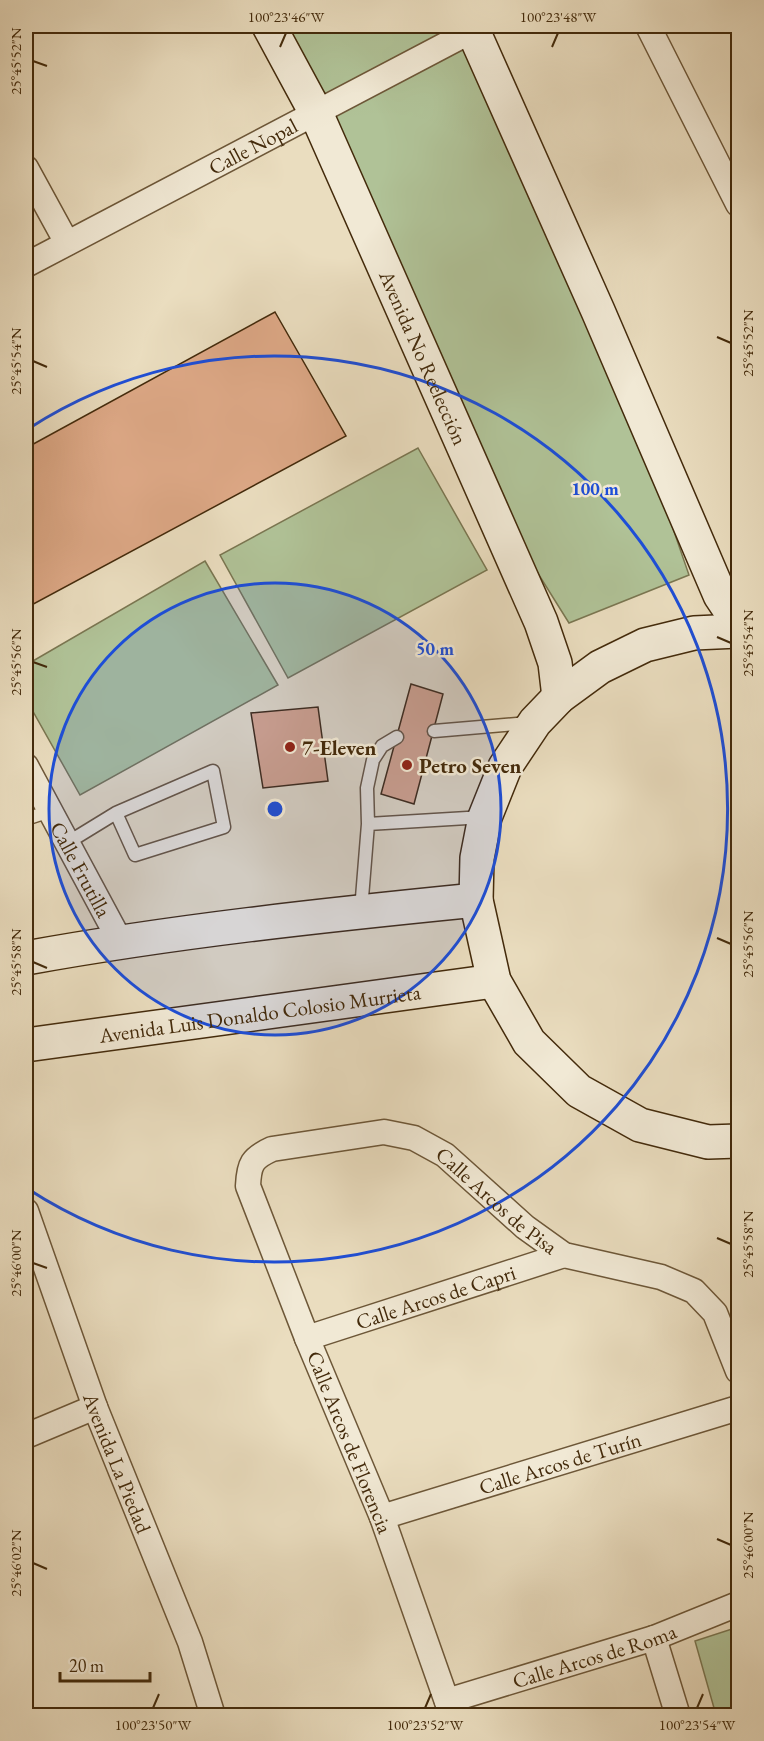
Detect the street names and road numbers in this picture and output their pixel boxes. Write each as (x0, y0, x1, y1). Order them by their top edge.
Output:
street label: Calle Nopal (204, 111, 302, 180)
street label: Avenida No Reelección (373, 265, 474, 449)
street label: Calle Frutilla (45, 816, 118, 922)
street label: Avenida Luis Donaldo Colosio Murrieta (96, 978, 423, 1049)
street label: Calle Arcos de Pisa (431, 1140, 563, 1260)
street label: Calle Arcos de Capri (352, 1258, 519, 1335)
street label: Calle Arcos de Florencia (301, 1347, 399, 1538)
street label: Avenida La Piedad (77, 1388, 158, 1537)
street label: Calle Arcos de Turín (475, 1425, 644, 1500)
street label: Calle Arcos de Roma (509, 1617, 681, 1694)

